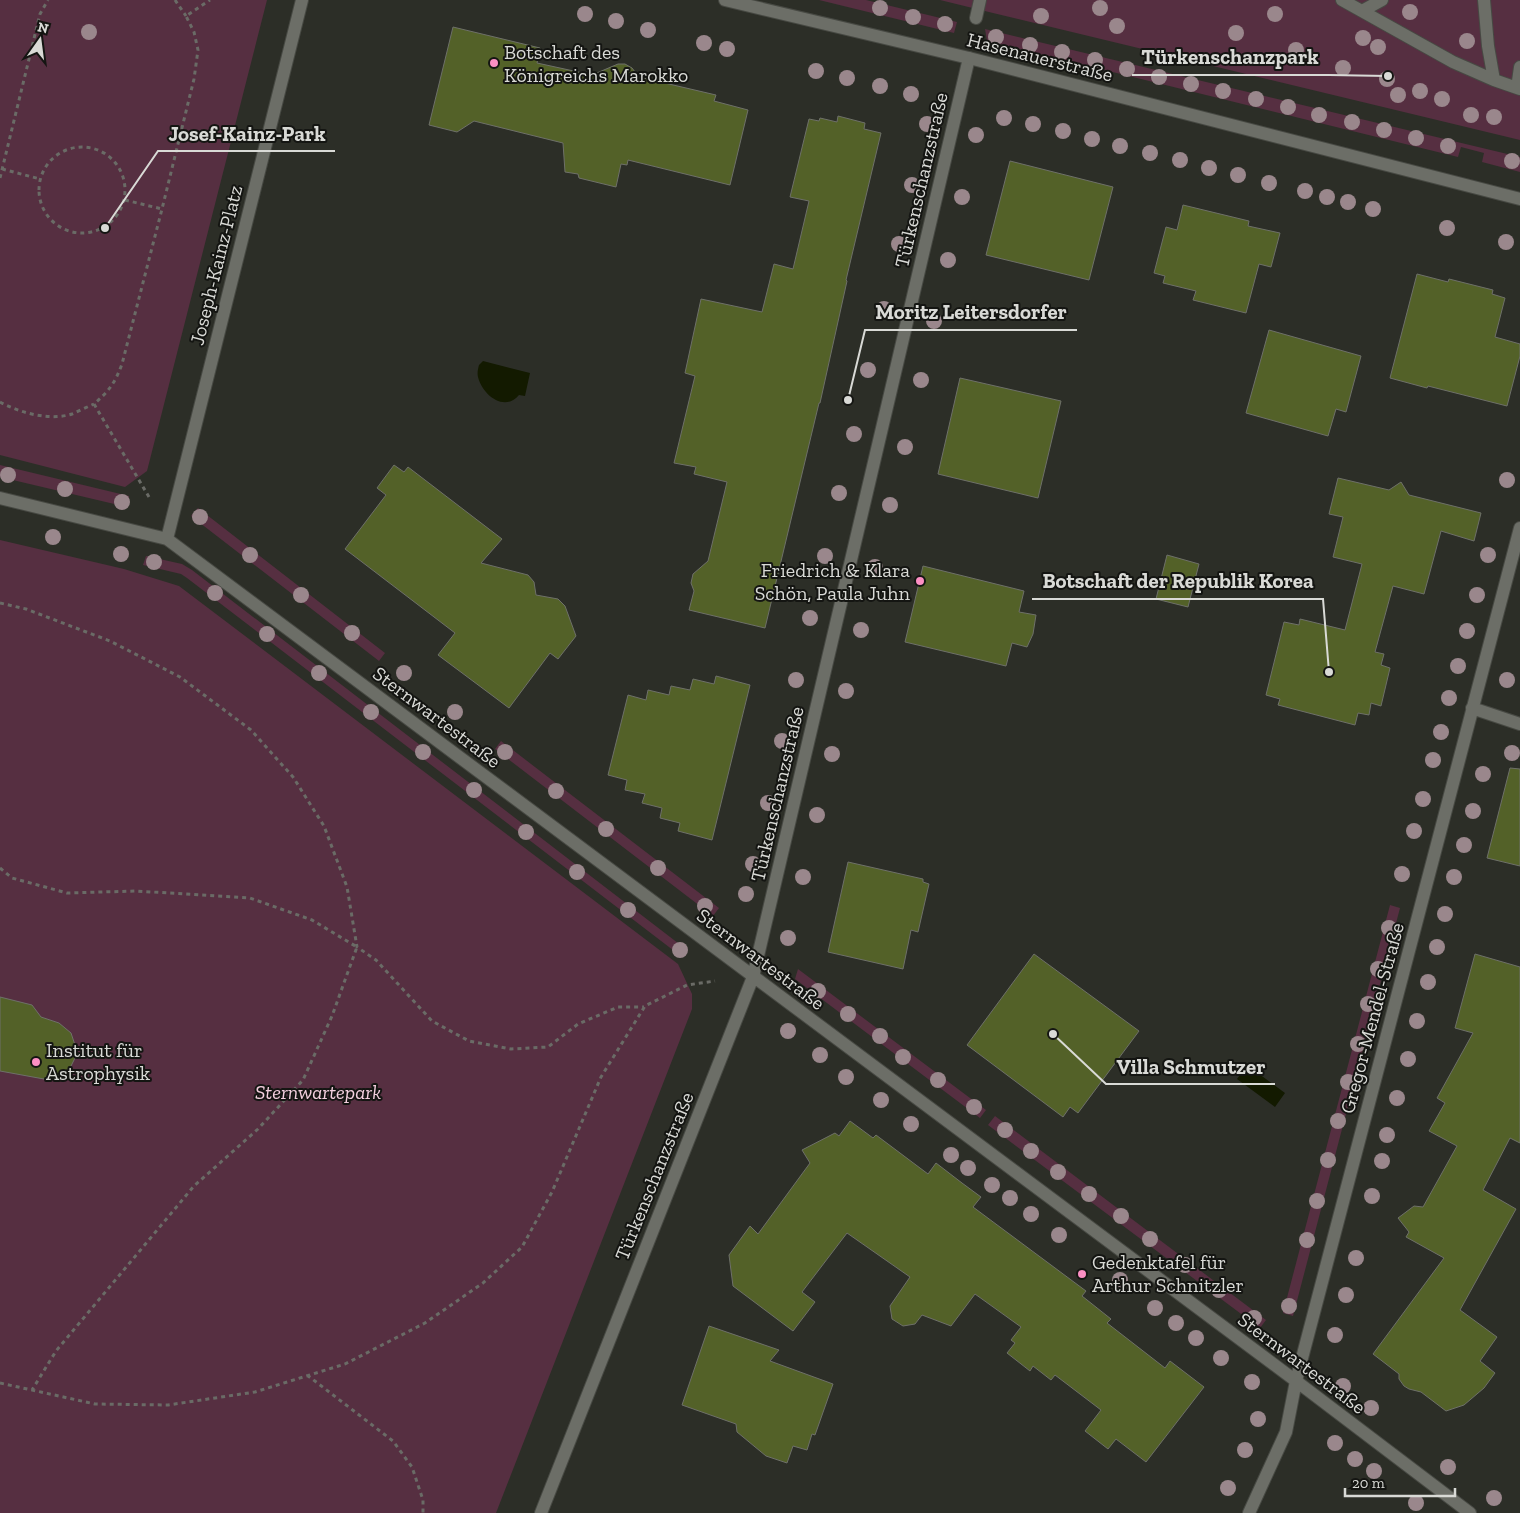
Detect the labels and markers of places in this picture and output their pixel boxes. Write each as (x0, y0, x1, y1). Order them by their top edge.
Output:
callout: Türkenschanzpark (1132, 39, 1329, 75)
place label: Botschaft des Königreichs Marokko (504, 40, 688, 87)
marker: Botschaft des Königreichs Marokko (488, 57, 500, 69)
callout: Josef-Kainz-Park (158, 115, 335, 151)
callout: Moritz Leitersdorfer (865, 294, 1077, 330)
place label: Friedrich & Klara Schön, Paula Juhn (755, 558, 911, 605)
callout: Botschaft der Republik Korea (1032, 563, 1323, 599)
marker: Friedrich & Klara Schön, Paula Juhn (914, 575, 926, 587)
place label: Institut für Astrophysik (46, 1038, 151, 1085)
callout: Villa Schmutzer (1106, 1048, 1275, 1084)
marker: Institut für Astrophysik (30, 1056, 42, 1068)
place label: Gedenktafel für Arthur Schnitzler (1092, 1250, 1244, 1297)
marker: Gedenktafel für Arthur Schnitzler (1076, 1268, 1088, 1280)

